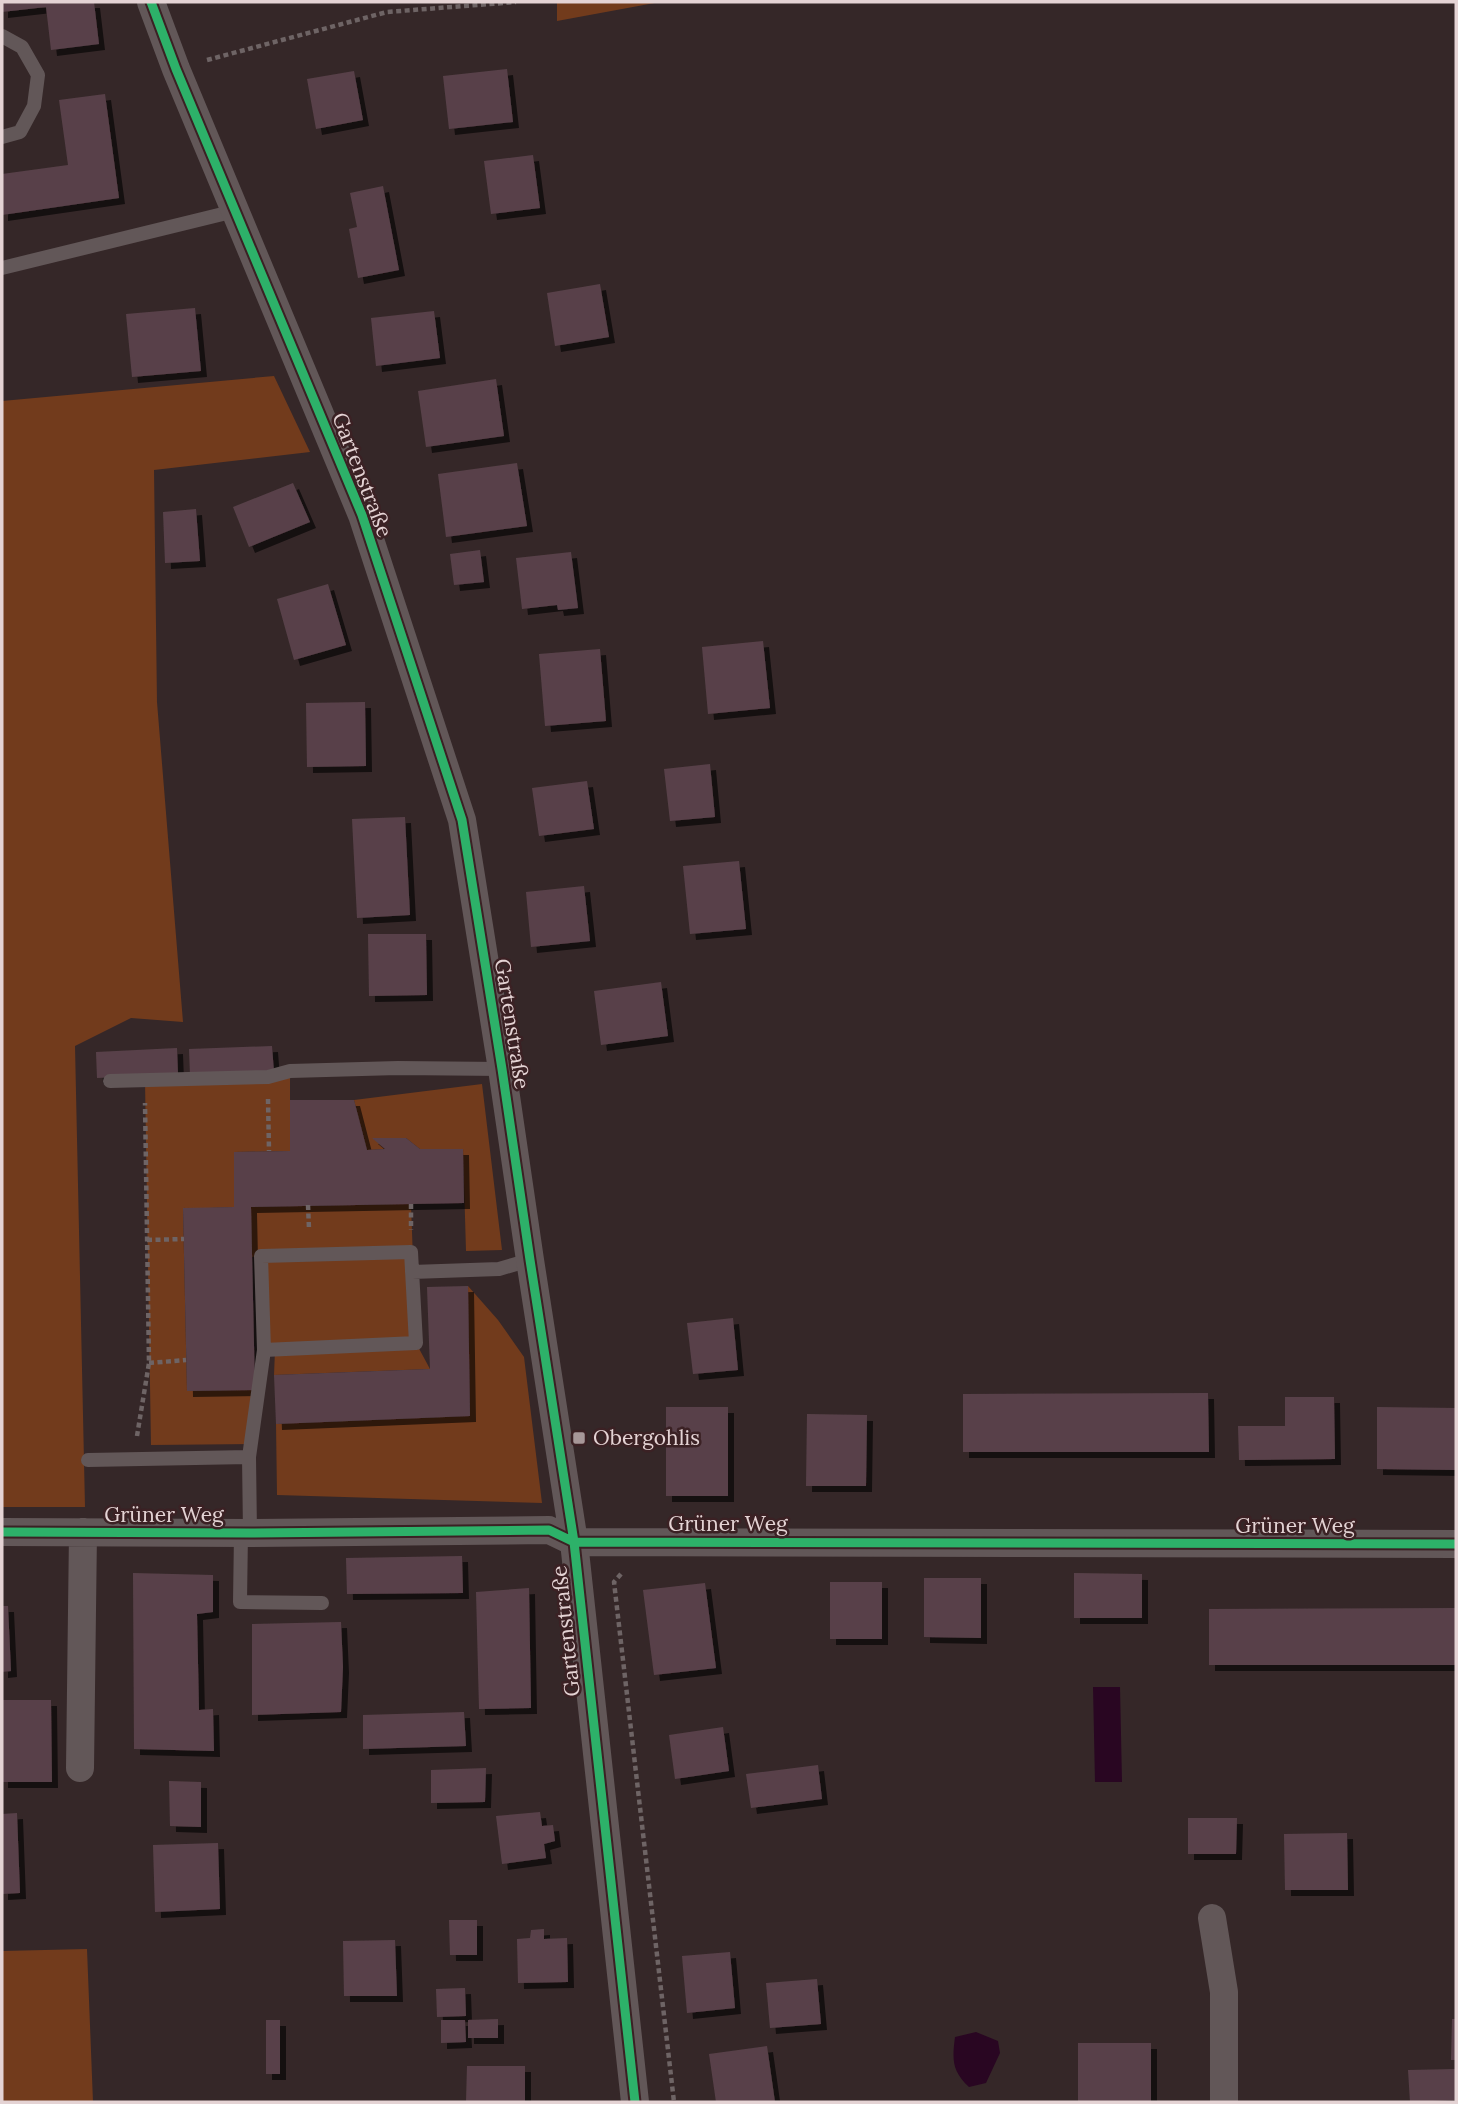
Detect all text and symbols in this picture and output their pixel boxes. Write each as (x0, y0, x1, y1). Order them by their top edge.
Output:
street label: Gartenstraße (326, 409, 399, 541)
street label: Gartenstraße (489, 957, 536, 1091)
place label: Obergohlis (593, 1424, 700, 1451)
marker: Obergohlis (571, 1430, 587, 1446)
street label: Grüner Weg (104, 1501, 224, 1528)
street label: Grüner Weg (668, 1510, 788, 1537)
street label: Grüner Weg (1235, 1512, 1355, 1539)
street label: Gartenstraße (545, 1564, 586, 1698)

